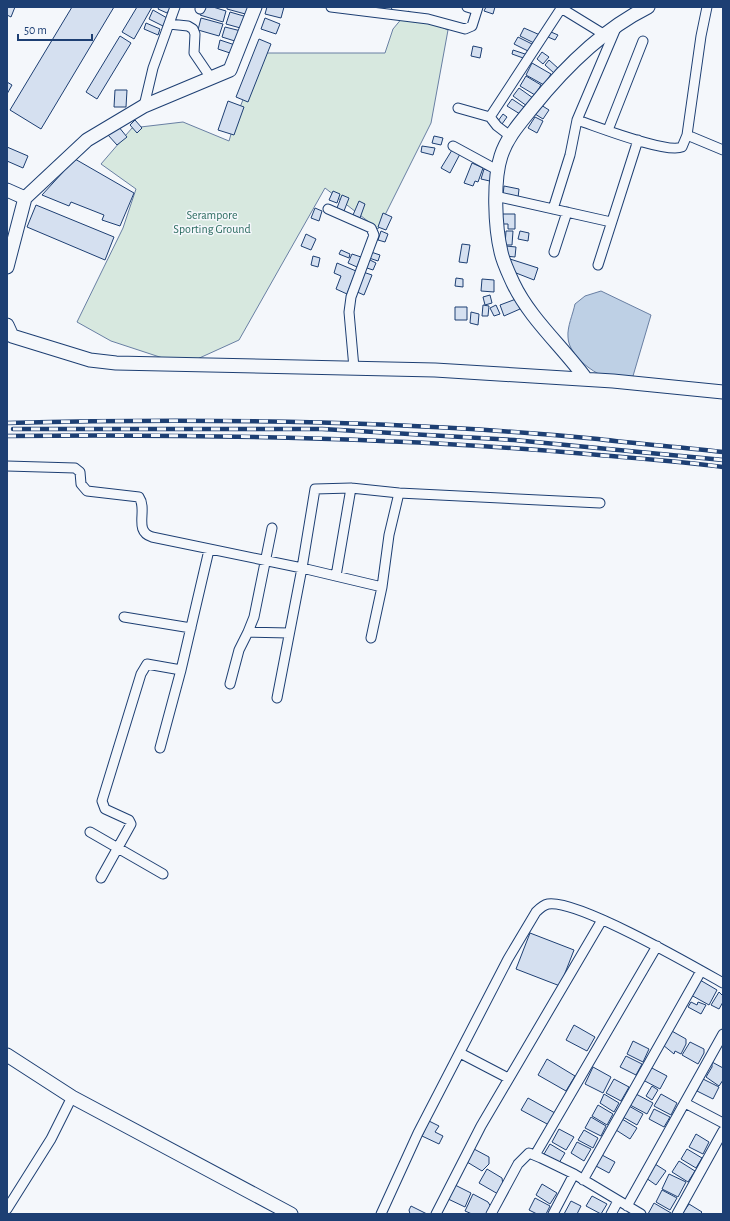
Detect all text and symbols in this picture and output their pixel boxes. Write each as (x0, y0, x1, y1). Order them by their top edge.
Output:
scale bar (18, 16, 92, 42)
text: 50 m (24, 24, 47, 36)
park label: Serampore Sporting Ground (173, 209, 251, 235)

